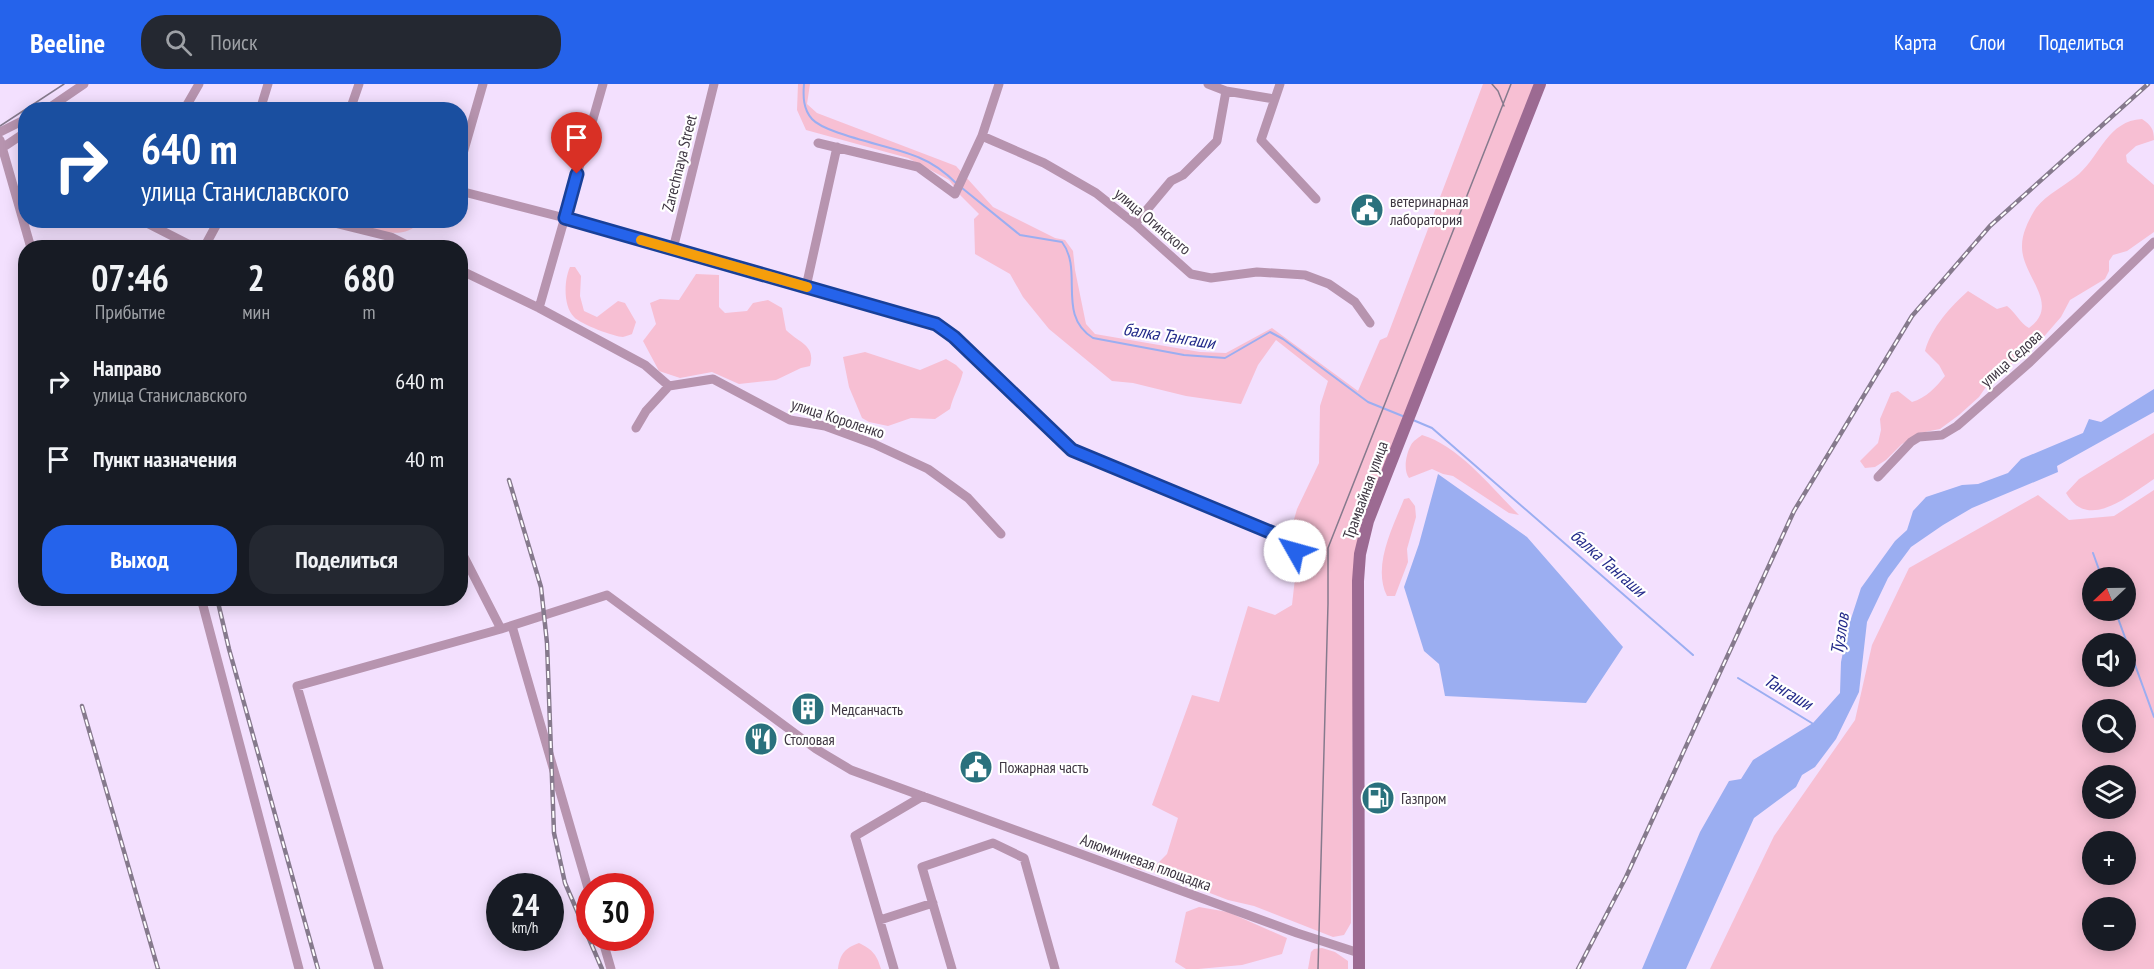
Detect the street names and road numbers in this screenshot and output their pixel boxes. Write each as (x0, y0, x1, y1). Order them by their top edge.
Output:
street label: Zarechnaya Street (657, 112, 701, 214)
street label: улица Огинского (1111, 183, 1195, 259)
street label: улица Седова (1976, 325, 2046, 391)
street label: улица Короленко (789, 393, 887, 443)
street label: Трамвайная улица (1338, 438, 1392, 542)
street label: Алюминиевая площадка (1078, 829, 1214, 895)

